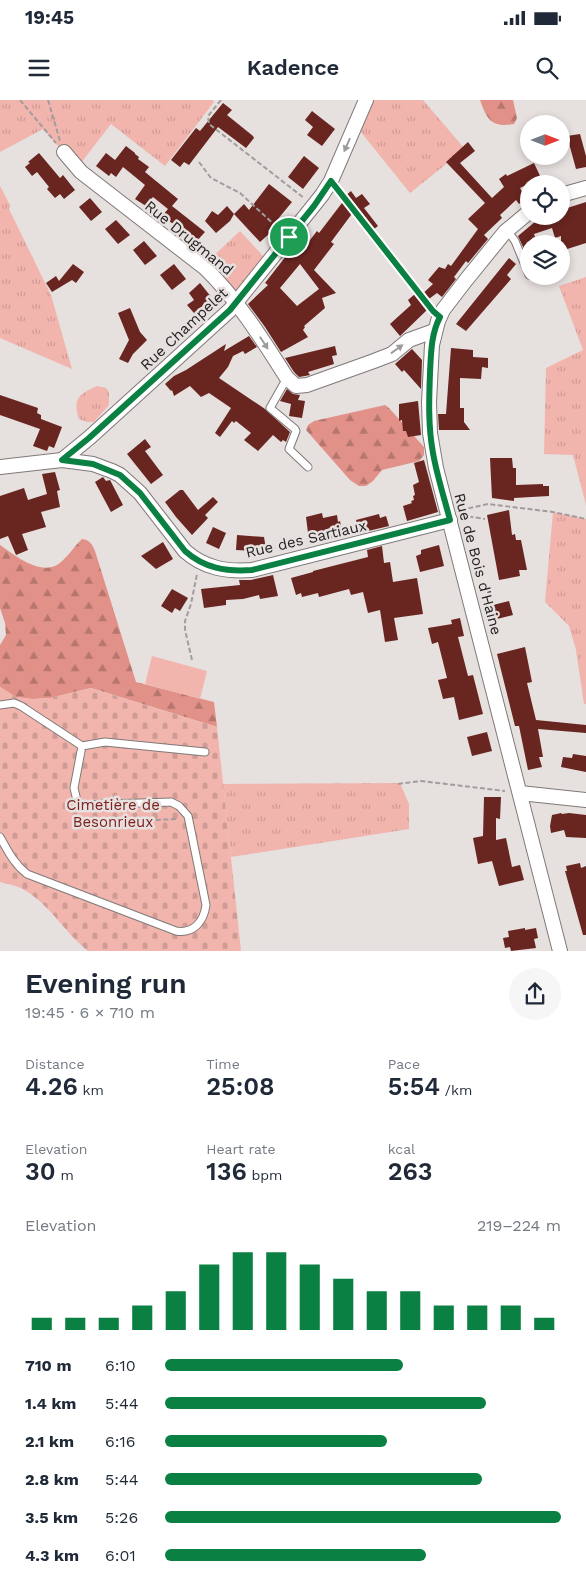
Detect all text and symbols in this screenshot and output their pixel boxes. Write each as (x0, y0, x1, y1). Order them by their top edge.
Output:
text: 19:45 (25, 6, 74, 29)
icon: menu (25, 54, 53, 82)
icon: search (533, 54, 561, 82)
text: Kadence (247, 55, 339, 80)
north arrow (520, 115, 570, 165)
map controls (520, 115, 570, 285)
one-way arrow (343, 138, 351, 152)
button: locate (520, 175, 570, 225)
street label: Rue Drugmand (141, 197, 237, 279)
pin (268, 216, 310, 258)
icon: arrive (275, 223, 303, 251)
button: layers (520, 235, 570, 285)
street label: Rue Champelet (137, 284, 232, 374)
one-way arrow (259, 336, 269, 350)
one-way arrow (390, 344, 404, 354)
street label: Rue de Bois d'Haine (450, 491, 506, 637)
street label: Rue des Sartiaux (244, 516, 368, 562)
park label: Cimetière de Besonrieux (66, 796, 160, 831)
text: Evening run (25, 967, 186, 1000)
button: share (509, 968, 561, 1020)
text: 19:45 · 6 × 710 m (25, 1003, 155, 1022)
text: Distance (25, 1056, 85, 1072)
text: Time (206, 1056, 240, 1072)
text: Pace (388, 1056, 420, 1072)
text: 4.26 (25, 1072, 78, 1101)
text: 25:08 (206, 1072, 275, 1101)
text: 5:54 (388, 1072, 440, 1101)
text: km (78, 1082, 104, 1098)
text: /km (440, 1082, 472, 1098)
text: Elevation (25, 1141, 88, 1157)
text: Heart rate (206, 1141, 276, 1157)
text: kcal (388, 1141, 415, 1157)
text: 30 (25, 1157, 56, 1186)
text: 136 (206, 1157, 247, 1186)
text: 263 (388, 1157, 432, 1186)
text: m (56, 1167, 74, 1183)
text: bpm (247, 1167, 282, 1183)
text: Elevation (25, 1216, 96, 1235)
text: 219–224 m (477, 1216, 561, 1235)
text: 710 m (25, 1356, 72, 1375)
text: 6:10 (105, 1356, 136, 1375)
text: 1.4 km (25, 1394, 76, 1413)
text: 5:44 (105, 1394, 139, 1413)
text: 2.1 km (25, 1432, 74, 1451)
text: 6:16 (105, 1432, 135, 1451)
text: 2.8 km (25, 1470, 79, 1489)
text: 5:44 (105, 1470, 139, 1489)
text: 3.5 km (25, 1508, 78, 1527)
text: 5:26 (105, 1508, 138, 1527)
text: 4.3 km (25, 1546, 79, 1565)
text: 6:01 (105, 1546, 136, 1565)

